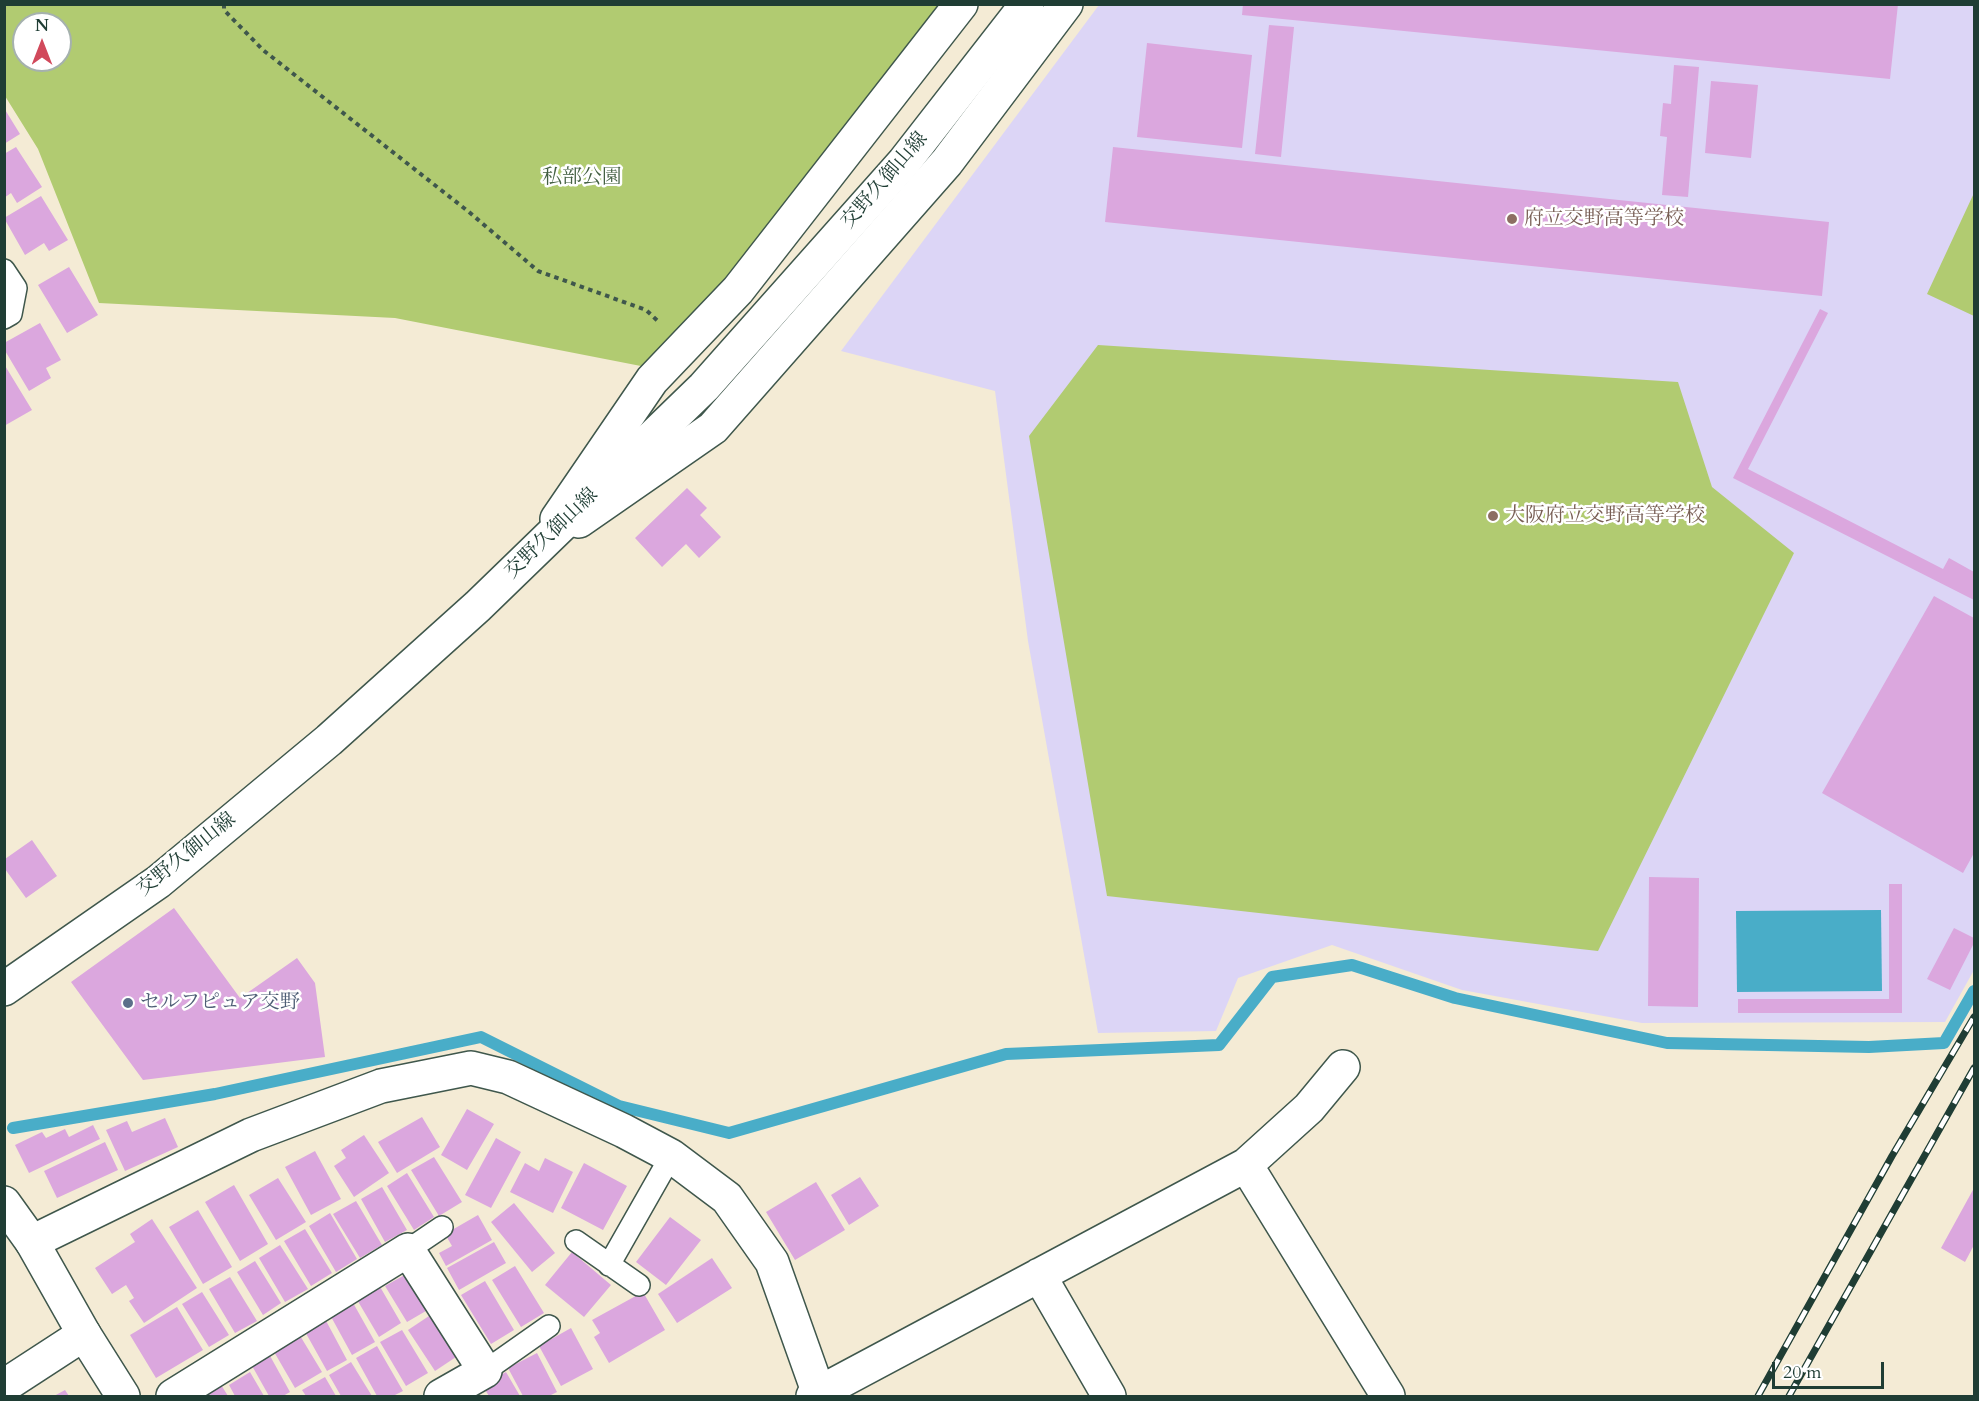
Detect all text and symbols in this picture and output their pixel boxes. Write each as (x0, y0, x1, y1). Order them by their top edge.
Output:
north arrow (12, 12, 72, 72)
text: N (35, 15, 49, 37)
street label: 交野久御山線 (837, 128, 933, 234)
park label: 私部公園 (542, 166, 622, 190)
place label: 府立交野高等学校 (1524, 207, 1684, 231)
marker: 府立交野高等学校 (1505, 212, 1519, 226)
street label: 交野久御山線 (501, 484, 603, 584)
place label: 大阪府立交野高等学校 (1505, 504, 1705, 528)
marker: 大阪府立交野高等学校 (1486, 509, 1500, 523)
street label: 交野久御山線 (133, 808, 241, 902)
place label: セルフピュア交野 (140, 991, 300, 1015)
marker: セルフピュア交野 (121, 996, 135, 1010)
scale bar (1775, 1350, 1888, 1388)
text: 20 m (1783, 1360, 1822, 1385)

